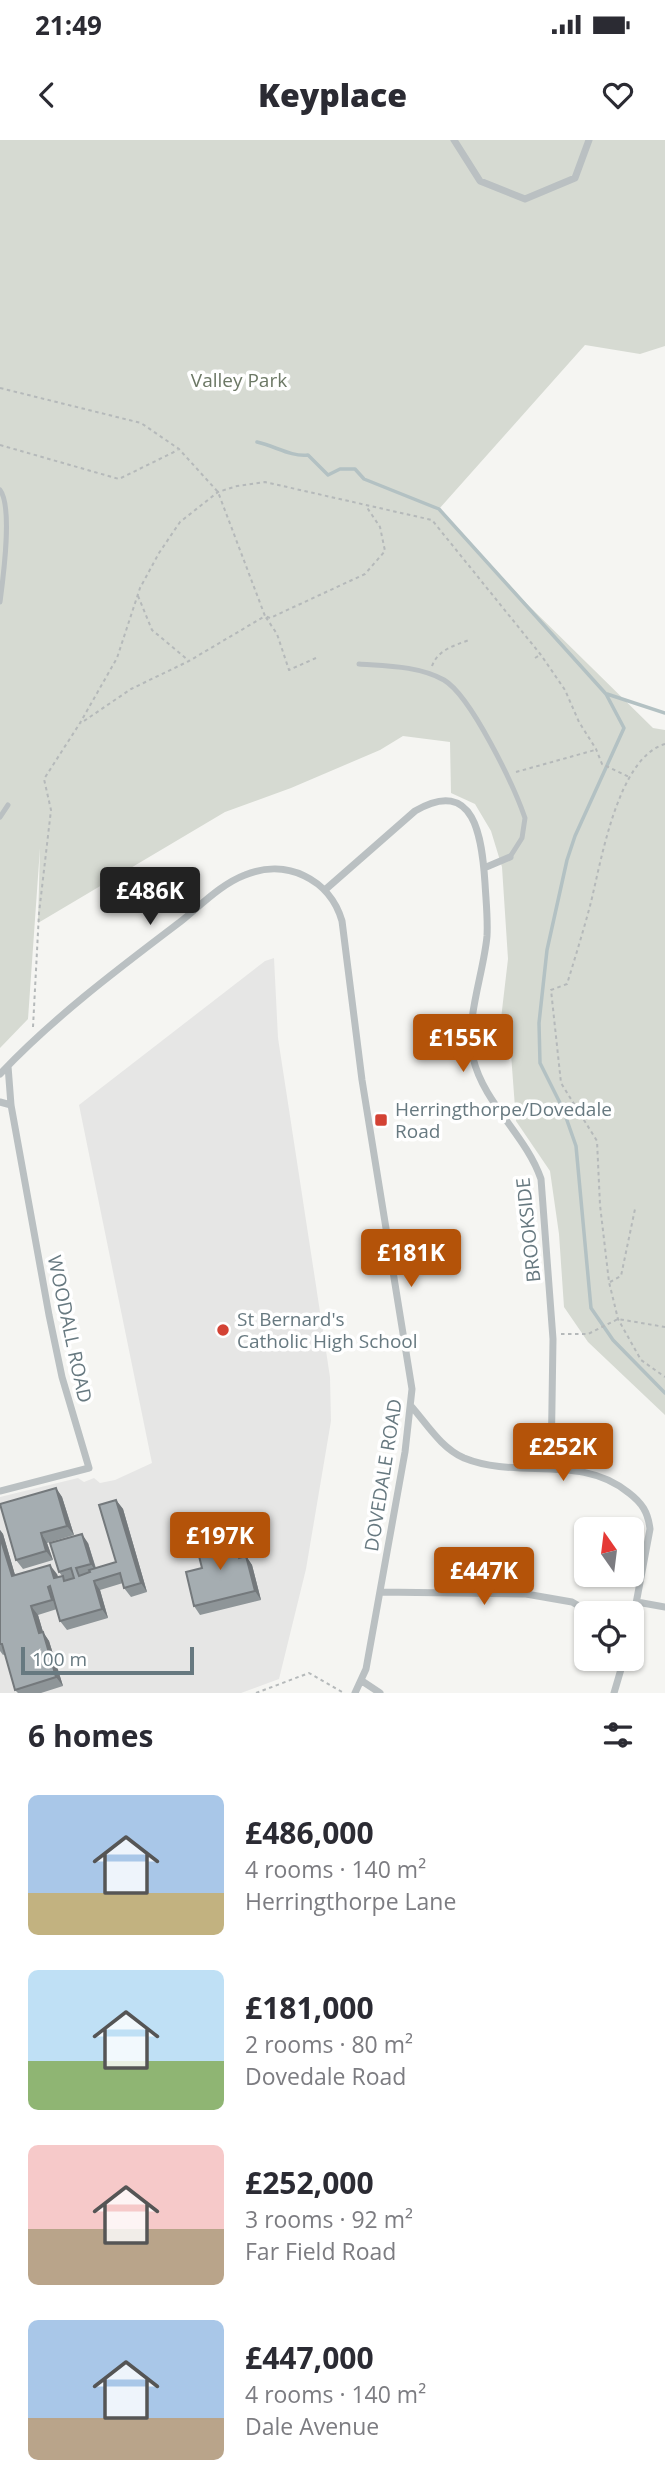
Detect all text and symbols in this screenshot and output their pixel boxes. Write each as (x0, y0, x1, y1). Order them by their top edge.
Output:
text: 21:49 (35, 7, 102, 43)
text: Keyplace (258, 73, 407, 116)
icon: back (28, 76, 66, 114)
icon: heart (599, 76, 637, 114)
park label: Valley Park (191, 367, 287, 393)
pin: £486K (101, 868, 199, 927)
text: £486K (116, 874, 184, 906)
pin: £155K (414, 1014, 512, 1074)
text: £155K (429, 1021, 497, 1053)
place label: Herringthorpe/Dovedale Road (395, 1096, 612, 1144)
marker: Herringthorpe/Dovedale Road (373, 1112, 389, 1128)
street label: BROOKSIDE (510, 1176, 546, 1284)
pin: £181K (362, 1230, 460, 1289)
text: £181K (377, 1236, 445, 1268)
street label: WOODALL ROAD (42, 1253, 98, 1405)
place label: St Bernard's Catholic High School (237, 1306, 418, 1354)
marker: St Bernard's Catholic High School (215, 1322, 231, 1338)
street label: DOVEDALE ROAD (358, 1397, 408, 1553)
pin: £252K (514, 1424, 612, 1483)
text: £252K (529, 1430, 597, 1462)
pin: £197K (171, 1512, 269, 1572)
north arrow (574, 1517, 644, 1587)
map controls (574, 1517, 644, 1671)
text: £197K (186, 1519, 254, 1551)
pin: £447K (435, 1548, 533, 1607)
text: £447K (450, 1554, 518, 1586)
button: locate (574, 1601, 644, 1671)
scale bar (21, 1644, 194, 1676)
text: 100 m (32, 1646, 87, 1672)
text: 6 homes (28, 1715, 153, 1756)
icon: filters (599, 1716, 637, 1754)
text: £486,000 (245, 1812, 374, 1853)
icon: home (84, 1823, 168, 1907)
text: 4 rooms · 140 m² (245, 1853, 426, 1885)
text: Herringthorpe Lane (245, 1885, 456, 1917)
text: £181,000 (245, 1987, 374, 2028)
icon: home (84, 1998, 168, 2082)
text: 2 rooms · 80 m² (245, 2028, 413, 2060)
text: Dovedale Road (245, 2060, 406, 2092)
text: £252,000 (245, 2162, 374, 2203)
icon: home (84, 2173, 168, 2257)
text: 3 rooms · 92 m² (245, 2203, 413, 2235)
text: Far Field Road (245, 2235, 396, 2267)
text: £447,000 (245, 2337, 374, 2378)
icon: home (84, 2348, 168, 2432)
text: 4 rooms · 140 m² (245, 2378, 426, 2410)
text: Dale Avenue (245, 2410, 379, 2442)

